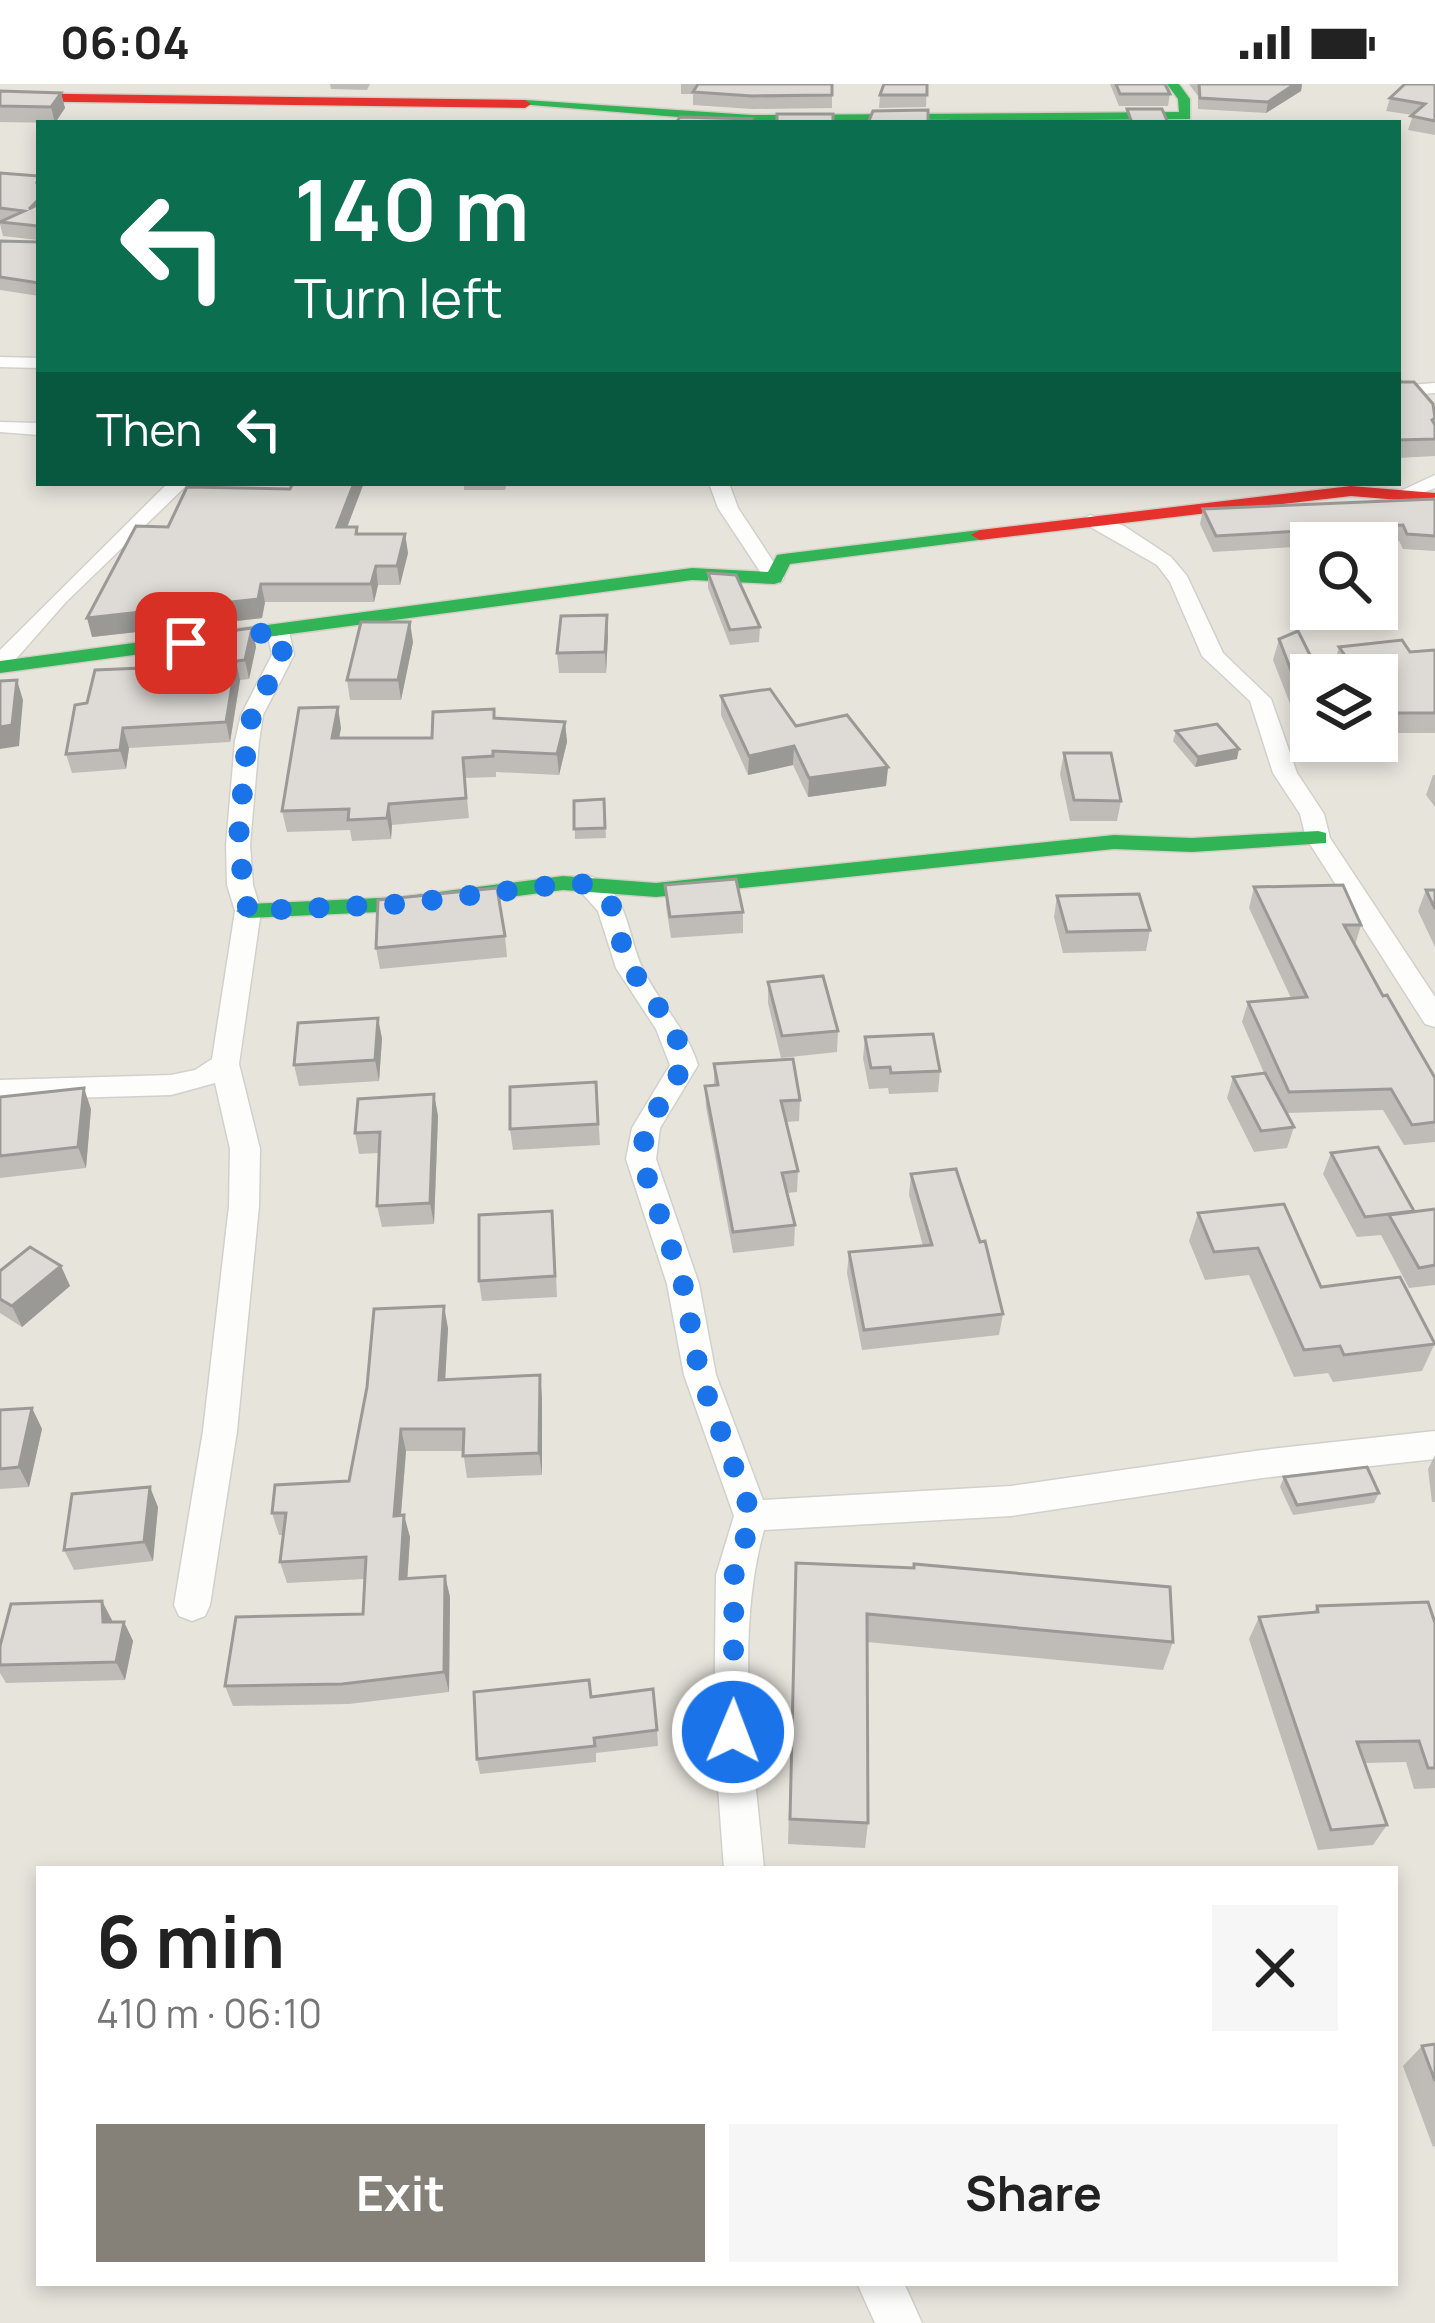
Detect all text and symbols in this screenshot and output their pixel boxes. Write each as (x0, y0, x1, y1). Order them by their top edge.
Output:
text: 06:04 (60, 11, 190, 73)
text: 140 m (294, 151, 530, 266)
icon: left (96, 168, 252, 324)
text: Turn left (294, 260, 503, 334)
icon: left (226, 396, 292, 462)
text: Then (96, 398, 202, 460)
map controls (1290, 522, 1398, 762)
button: search (1290, 522, 1398, 630)
pin (135, 592, 237, 694)
icon: arrive (153, 610, 219, 676)
button: layers (1290, 654, 1398, 762)
position arrow (670, 1669, 796, 1795)
text: 6 min (96, 1891, 285, 1990)
button: close (1212, 1905, 1338, 2031)
text: 410 m · 06:10 (96, 1986, 322, 2040)
button: Exit (96, 2124, 705, 2262)
button: Share (729, 2124, 1338, 2262)

